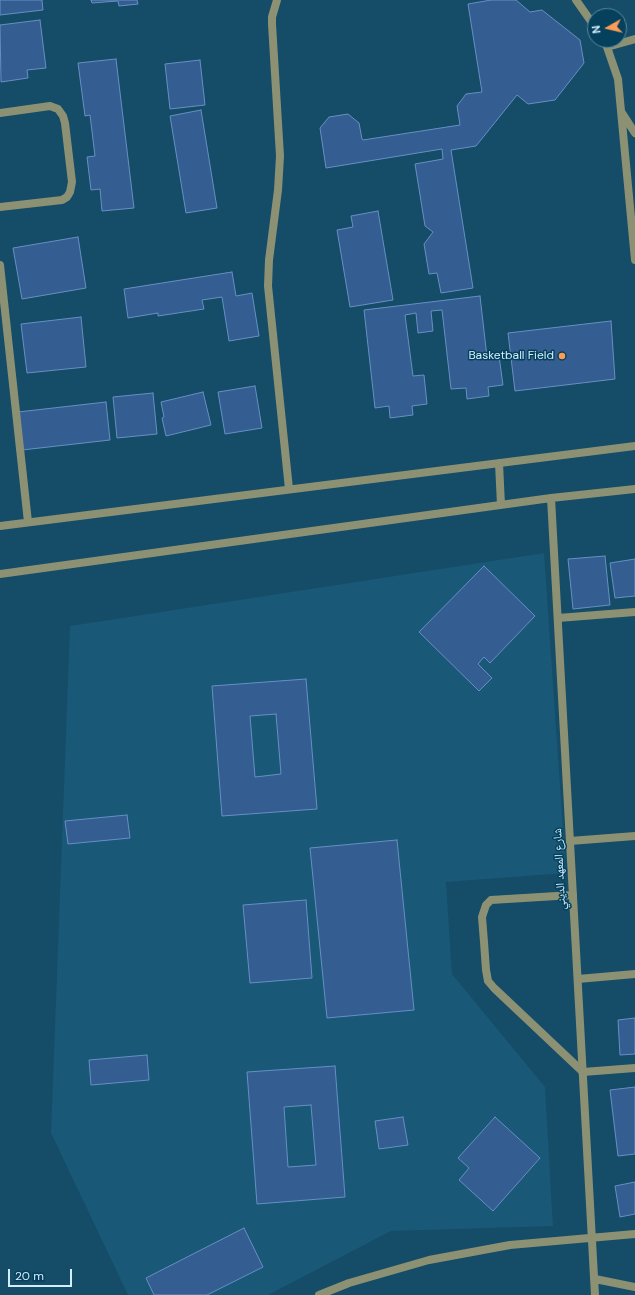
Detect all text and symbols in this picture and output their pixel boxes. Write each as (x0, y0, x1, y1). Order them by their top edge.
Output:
north arrow (587, 8, 627, 48)
text: N (589, 25, 604, 34)
place label: Basketball Field (468, 349, 554, 363)
marker: Basketball Field (557, 351, 567, 361)
street label: شارع المعهد الديني (551, 828, 569, 910)
scale bar (10, 1261, 74, 1287)
text: 20 m (15, 1268, 44, 1284)

